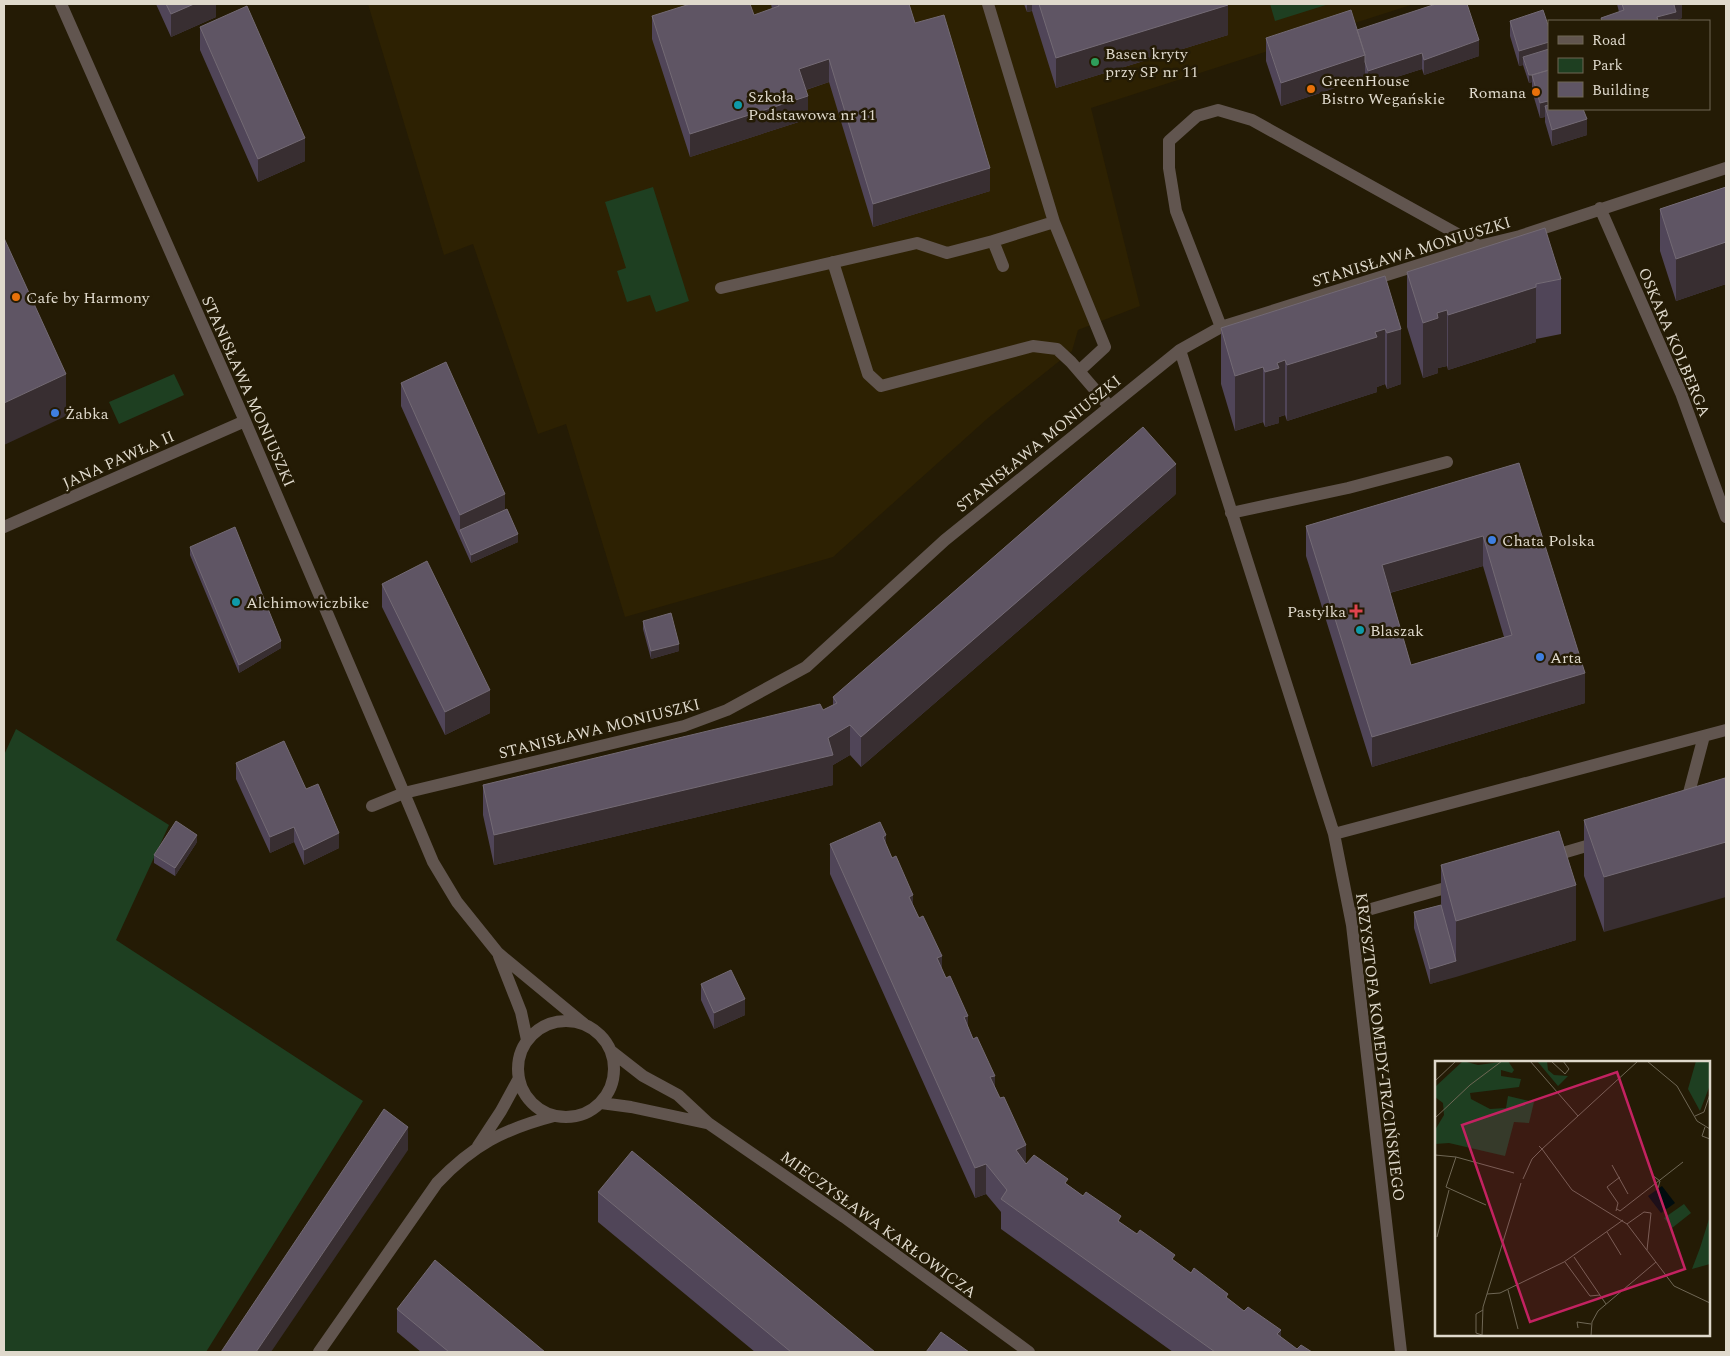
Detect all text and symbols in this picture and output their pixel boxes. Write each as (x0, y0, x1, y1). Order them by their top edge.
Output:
legend (1548, 20, 1710, 110)
text: Road (1592, 29, 1626, 52)
place label: Basen kryty przy SP nr 11 (1105, 42, 1198, 84)
text: Park (1592, 54, 1623, 77)
marker: Basen kryty przy SP nr 11 (1089, 56, 1101, 68)
place label: GreenHouse Bistro Wegańskie (1321, 69, 1445, 111)
text: Building (1592, 79, 1649, 102)
place label: Romana (1468, 81, 1526, 105)
marker: GreenHouse Bistro Wegańskie (1305, 83, 1317, 95)
place label: Szkoła Podstawowa nr 11 (748, 85, 876, 127)
marker: Romana (1530, 86, 1542, 98)
marker: Szkoła Podstawowa nr 11 (732, 99, 744, 111)
street label: STANISŁAWA MONIUSZKI (1309, 210, 1514, 294)
street label: OSKARA KOLBERGA (1632, 264, 1716, 421)
place label: Cafe by Harmony (26, 286, 151, 310)
marker: Cafe by Harmony (10, 291, 22, 303)
street label: STANISŁAWA MONIUSZKI (195, 292, 301, 491)
street label: STANISŁAWA MONIUSZKI (951, 369, 1127, 518)
place label: Żabka (65, 402, 109, 426)
marker: Żabka (49, 407, 61, 419)
street label: JANA PAWŁA II (59, 425, 178, 495)
place label: Chata Polska (1502, 529, 1595, 553)
marker: Chata Polska (1486, 534, 1498, 546)
place label: Alchimowiczbike (246, 591, 369, 615)
marker: Alchimowiczbike (230, 596, 242, 608)
place label: Pastylka (1287, 600, 1346, 624)
marker: Pastylka (1350, 605, 1362, 617)
place label: Blaszak (1370, 619, 1424, 643)
marker: Blaszak (1354, 624, 1366, 636)
place label: Arta (1550, 646, 1582, 670)
marker: Arta (1534, 651, 1546, 663)
street label: STANISŁAWA MONIUSZKI (496, 692, 702, 766)
street label: KRZYSZTOFA KOMEDY-TRZCIŃSKIEGO (1349, 891, 1411, 1203)
inset map (1435, 1061, 1710, 1336)
street label: MIECZYSŁAWA KARŁOWICZA (775, 1145, 981, 1304)

